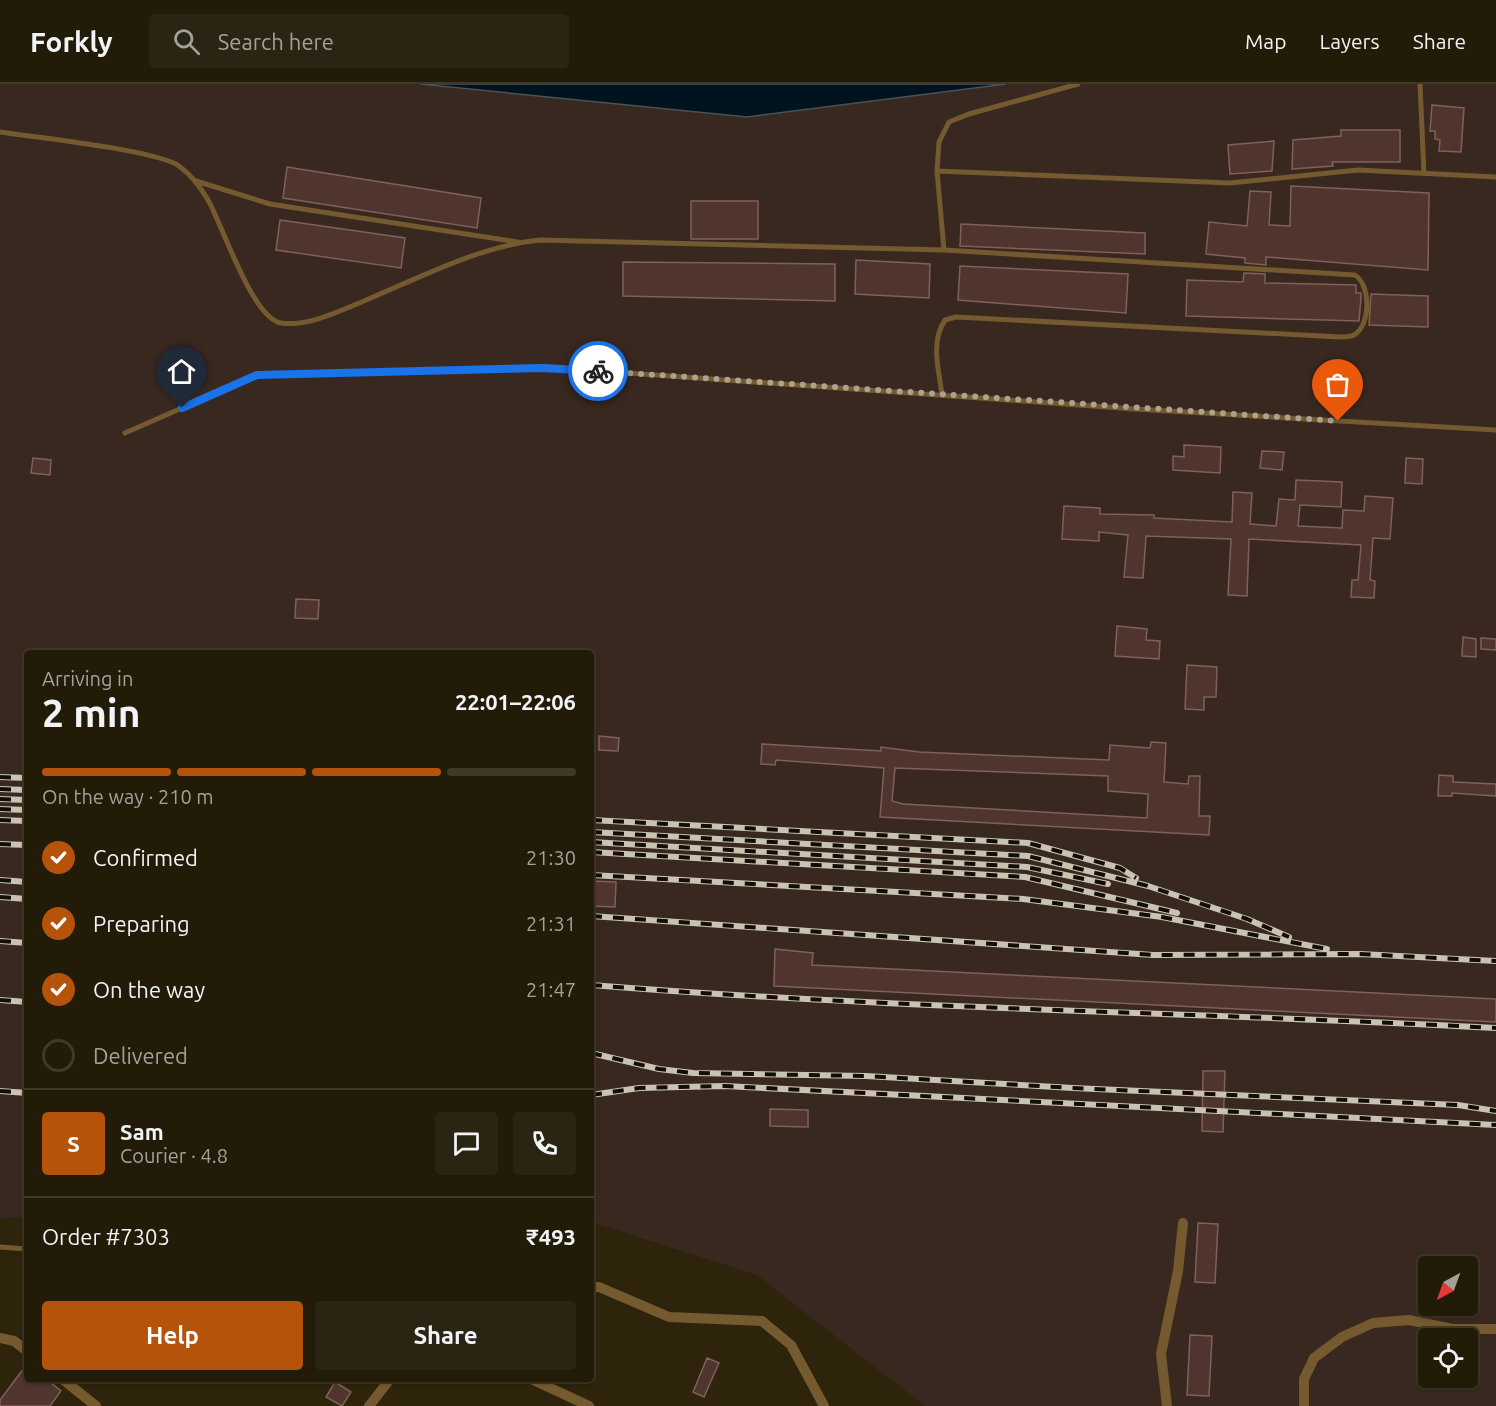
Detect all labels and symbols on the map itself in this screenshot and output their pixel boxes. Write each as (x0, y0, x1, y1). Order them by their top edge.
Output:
courier (568, 341, 628, 401)
pin (156, 346, 207, 408)
pin (1312, 359, 1363, 421)
north arrow (1418, 1256, 1478, 1316)

